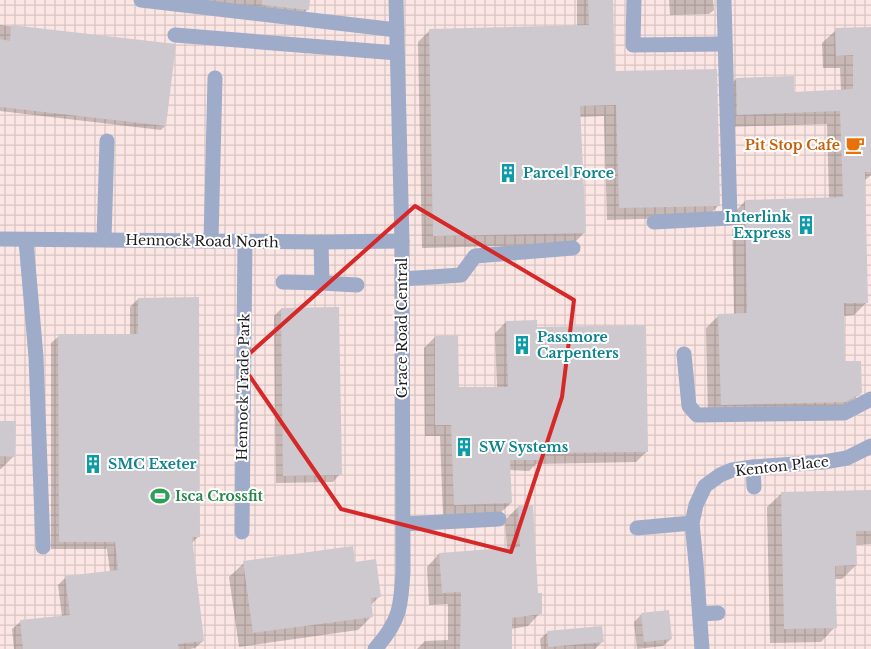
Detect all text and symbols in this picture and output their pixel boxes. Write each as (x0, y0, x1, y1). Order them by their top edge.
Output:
cafe icon: Pit Stop Cafe (844, 134, 866, 156)
place label: Pit Stop Cafe (745, 136, 840, 154)
building icon: Parcel Force (497, 162, 519, 184)
place label: Parcel Force (523, 164, 614, 182)
place label: Interlink Express (725, 208, 792, 242)
building icon: Interlink Express (795, 214, 817, 236)
street label: Hennock Road North (125, 231, 279, 251)
street label: Grace Road Central (393, 257, 411, 398)
street label: Hennock Trade Park (233, 313, 253, 461)
place label: Passmore Carpenters (537, 328, 619, 362)
building icon: Passmore Carpenters (511, 334, 533, 356)
building icon: SW Systems (453, 436, 475, 458)
place label: SW Systems (479, 438, 569, 456)
street label: Kenton Place (734, 452, 830, 480)
building icon: SMC Exeter (82, 453, 104, 475)
place label: SMC Exeter (108, 455, 197, 473)
sports icon: Isca Crossfit (149, 485, 171, 507)
place label: Isca Crossfit (175, 487, 264, 505)

